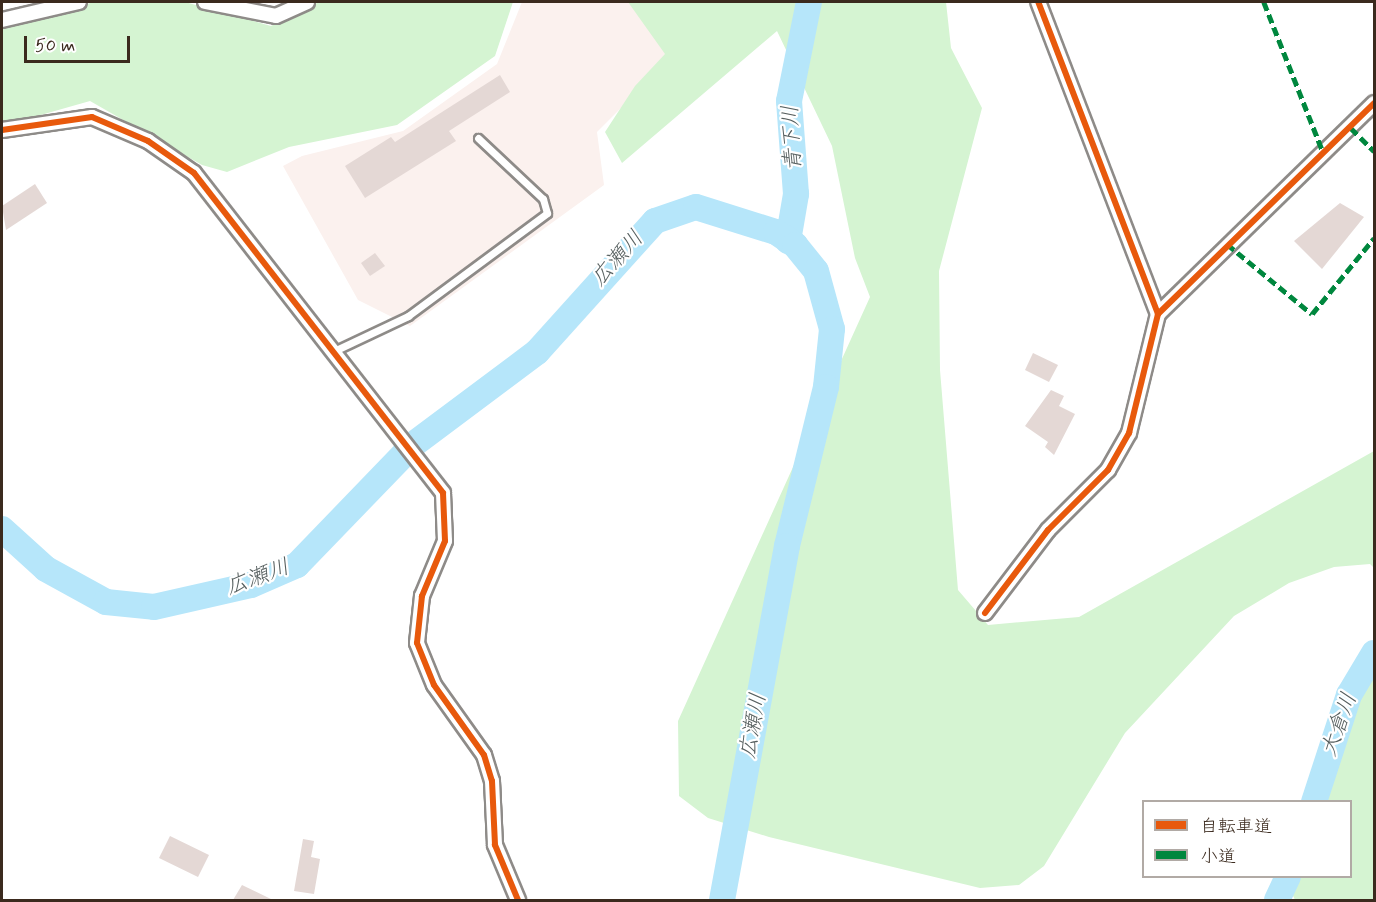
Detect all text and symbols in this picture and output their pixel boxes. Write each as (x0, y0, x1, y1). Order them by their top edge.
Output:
scale bar (27, 24, 134, 62)
text: 50 m (35, 34, 75, 58)
water label: 青下川 (778, 104, 808, 172)
water label: 広瀬川 (586, 226, 650, 292)
water label: 広瀬川 (222, 554, 294, 602)
water label: 大倉川 (1316, 689, 1364, 761)
water label: 広瀬川 (735, 691, 773, 761)
legend (1142, 800, 1352, 878)
text: 自転車道 (1200, 815, 1272, 839)
text: 小道 (1200, 845, 1236, 869)

